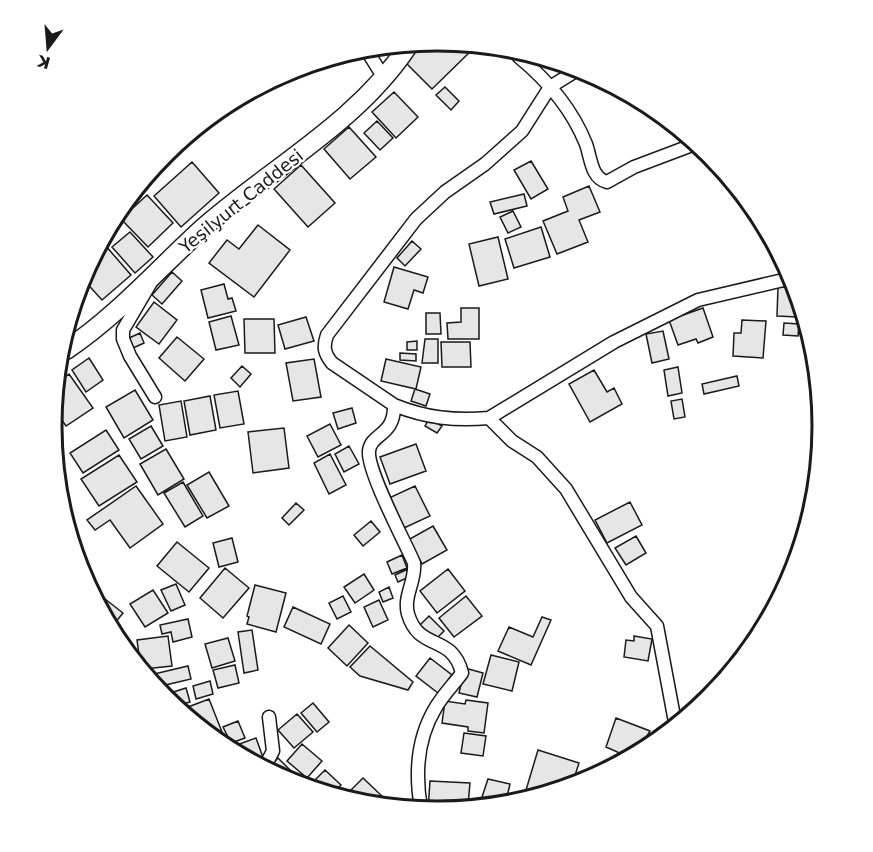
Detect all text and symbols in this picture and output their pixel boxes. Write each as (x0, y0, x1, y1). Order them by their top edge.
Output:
north arrow (18, 18, 78, 78)
text: K (35, 51, 53, 73)
street label: Yeşilyurt Caddesi (174, 145, 307, 258)

